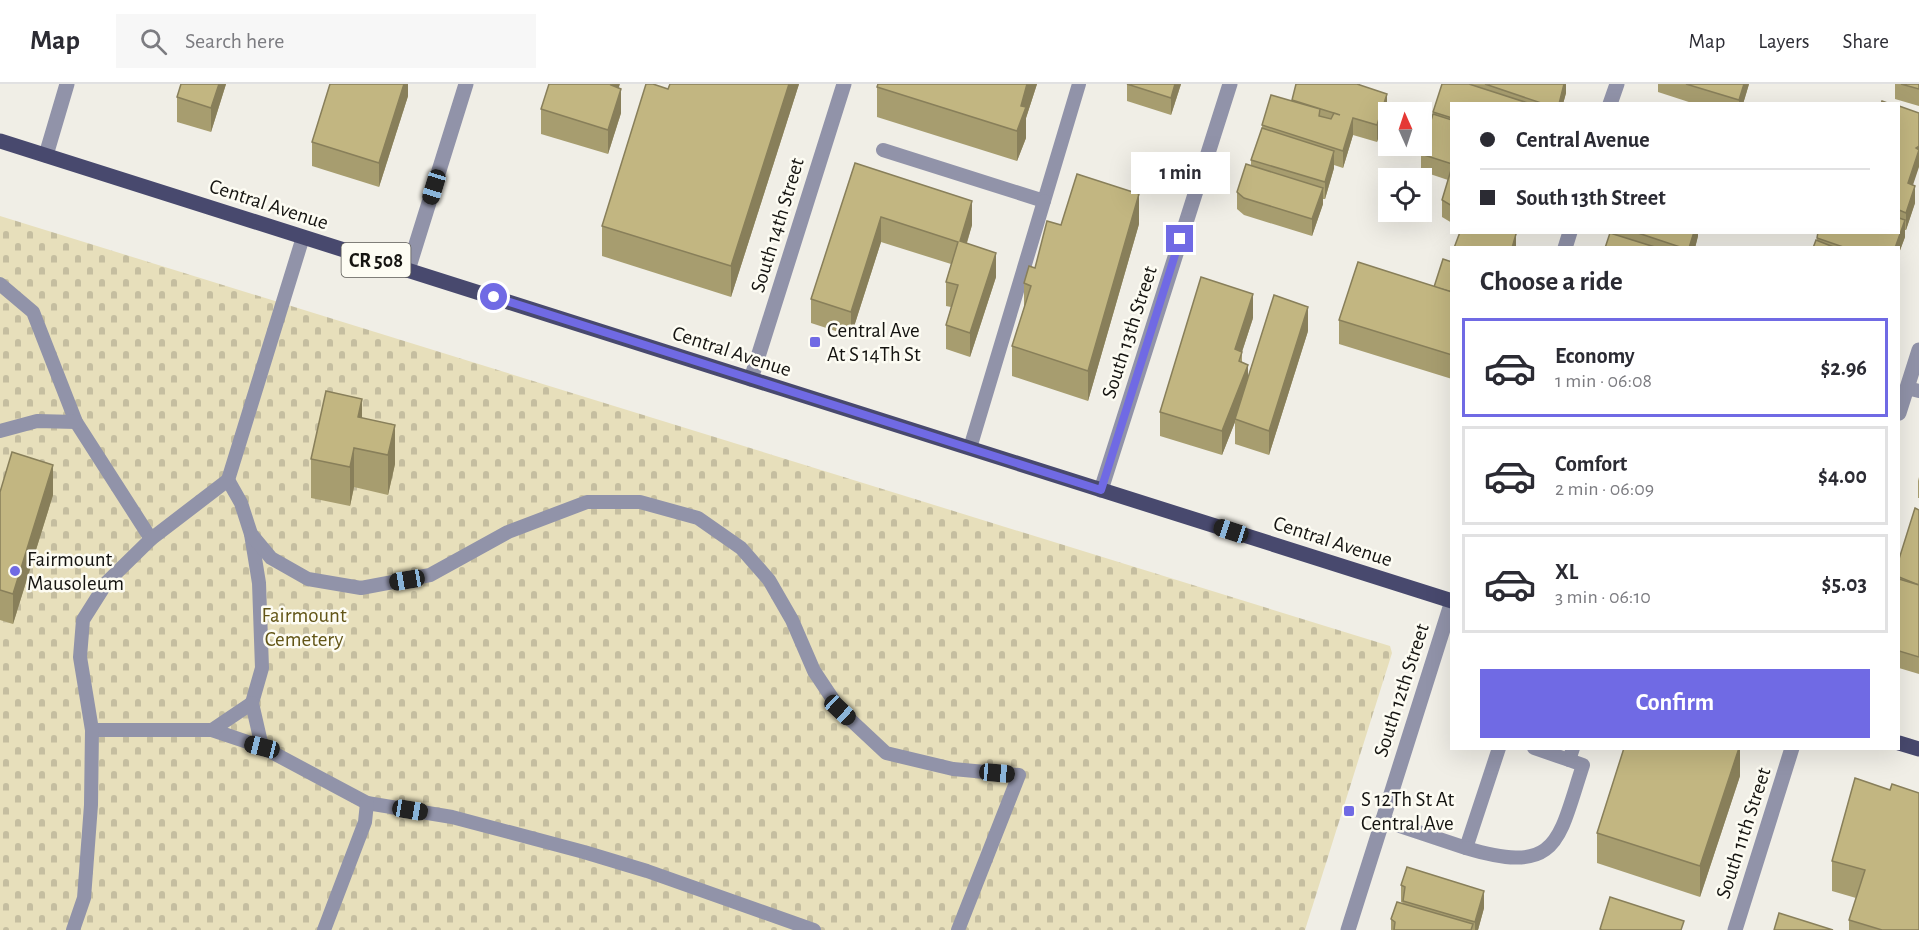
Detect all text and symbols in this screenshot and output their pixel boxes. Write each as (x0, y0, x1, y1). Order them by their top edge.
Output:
search box (116, 14, 536, 68)
icon: search (137, 25, 170, 58)
text: Map (30, 27, 80, 55)
text: Search here (185, 30, 284, 52)
text: Map (1689, 31, 1725, 52)
text: Layers (1758, 31, 1809, 52)
text: Share (1842, 31, 1889, 52)
north arrow (1378, 102, 1432, 156)
map controls (1378, 102, 1432, 222)
text: Central Avenue (1516, 129, 1650, 151)
callout: 1 min (1130, 152, 1230, 194)
street label: South 14th Street (747, 155, 808, 295)
text: 1 min (1159, 163, 1202, 183)
car (420, 167, 448, 207)
button: locate (1378, 168, 1432, 222)
street label: Central Avenue (207, 175, 331, 234)
text: South 13th Street (1516, 187, 1666, 209)
route end (1166, 225, 1193, 252)
road number: CR 508 (342, 243, 410, 277)
street label: South 13th Street (1098, 263, 1161, 401)
text: Choose a ride (1480, 268, 1623, 295)
route start (480, 283, 507, 310)
place label: Central Ave At S 14Th St (827, 320, 921, 365)
street label: Central Avenue (670, 322, 794, 381)
marker: Central Ave At S 14Th St (808, 335, 822, 349)
icon: car (1483, 341, 1537, 395)
text: Economy (1555, 345, 1635, 367)
text: $2.96 (1820, 357, 1867, 379)
text: 1 min · 06:08 (1555, 371, 1652, 391)
icon: car (1483, 449, 1537, 503)
text: Comfort (1555, 453, 1627, 475)
text: $4.00 (1818, 465, 1867, 487)
text: 2 min · 06:09 (1555, 479, 1654, 499)
street label: Central Avenue (1271, 512, 1395, 571)
car (1211, 517, 1251, 545)
place label: Fairmount Mausoleum (27, 549, 124, 594)
icon: car (1483, 557, 1537, 611)
text: XL (1555, 561, 1578, 583)
marker: Fairmount Mausoleum (8, 564, 22, 578)
car (388, 568, 426, 592)
text: $5.03 (1822, 573, 1867, 595)
text: 3 min · 06:10 (1555, 587, 1651, 607)
park label: Fairmount Cemetery (261, 605, 347, 650)
street label: South 12th Street (1370, 621, 1433, 759)
button: Confirm (1480, 669, 1870, 738)
car (821, 691, 859, 729)
car (242, 734, 282, 760)
car (978, 762, 1016, 784)
street label: South 11th Street (1712, 765, 1775, 901)
place label: S 12Th St At Central Ave (1361, 789, 1454, 834)
car (391, 798, 429, 822)
marker: S 12Th St At Central Ave (1342, 804, 1356, 818)

